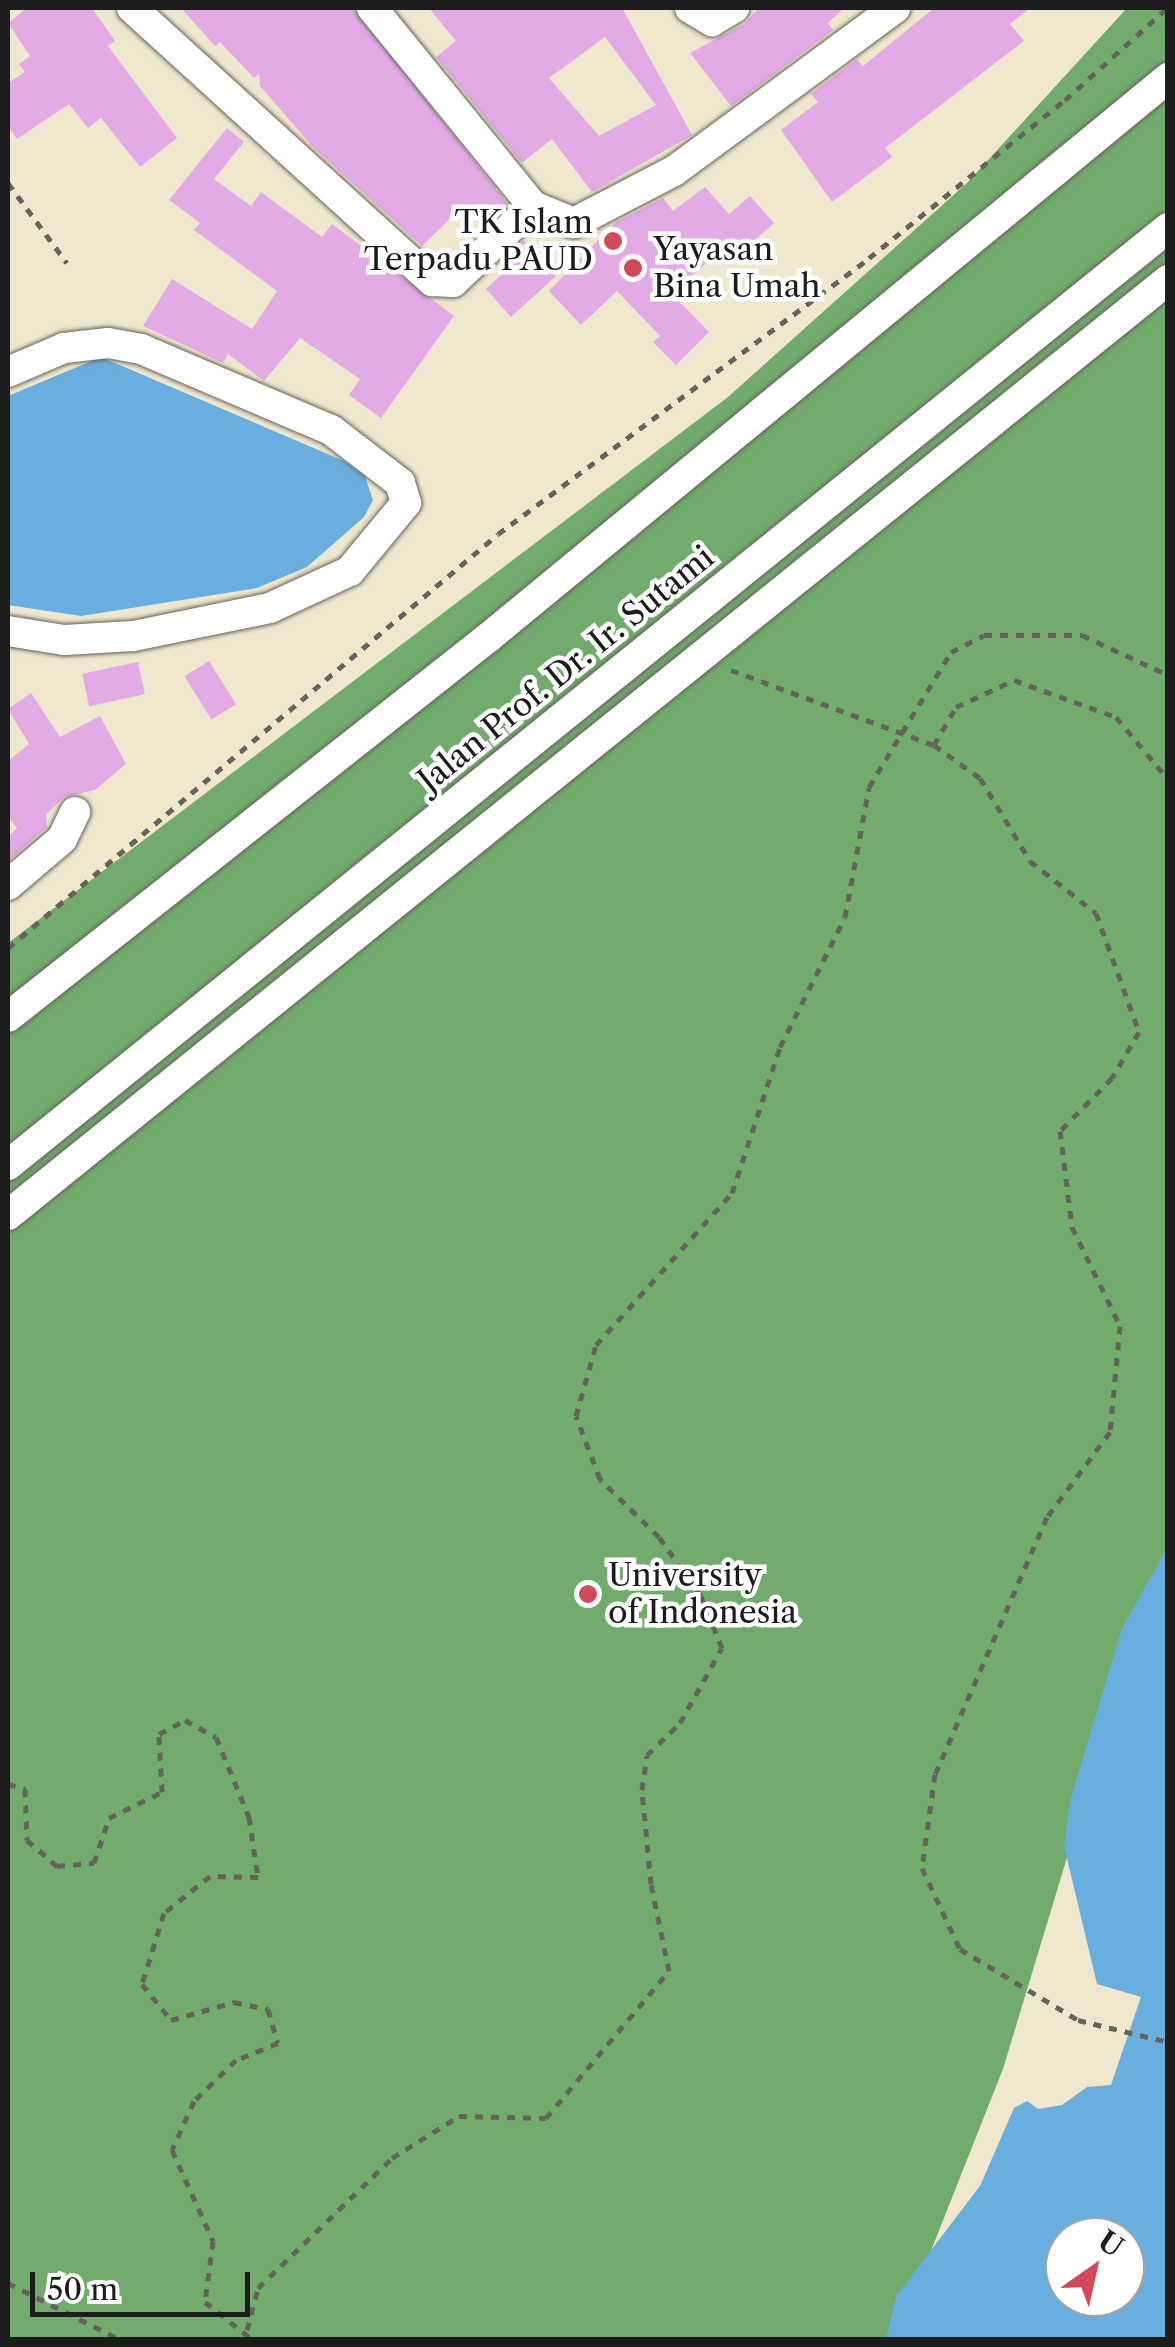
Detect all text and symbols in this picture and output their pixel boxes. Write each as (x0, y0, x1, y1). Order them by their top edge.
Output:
place label: TK Islam Terpadu PAUD (364, 204, 593, 279)
marker: TK Islam Terpadu PAUD (602, 230, 624, 252)
place label: Yayasan Bina Umah (653, 231, 821, 306)
marker: Yayasan Bina Umah (622, 257, 644, 279)
street label: Jalan Prof. Dr. Ir. Sutami (411, 538, 721, 800)
place label: University of Indonesia (608, 1557, 797, 1632)
marker: University of Indonesia (577, 1583, 599, 1605)
north arrow (1045, 2217, 1145, 2317)
text: U (1092, 2223, 1130, 2264)
scale bar (35, 2252, 255, 2314)
text: 50 m (47, 2271, 118, 2308)

